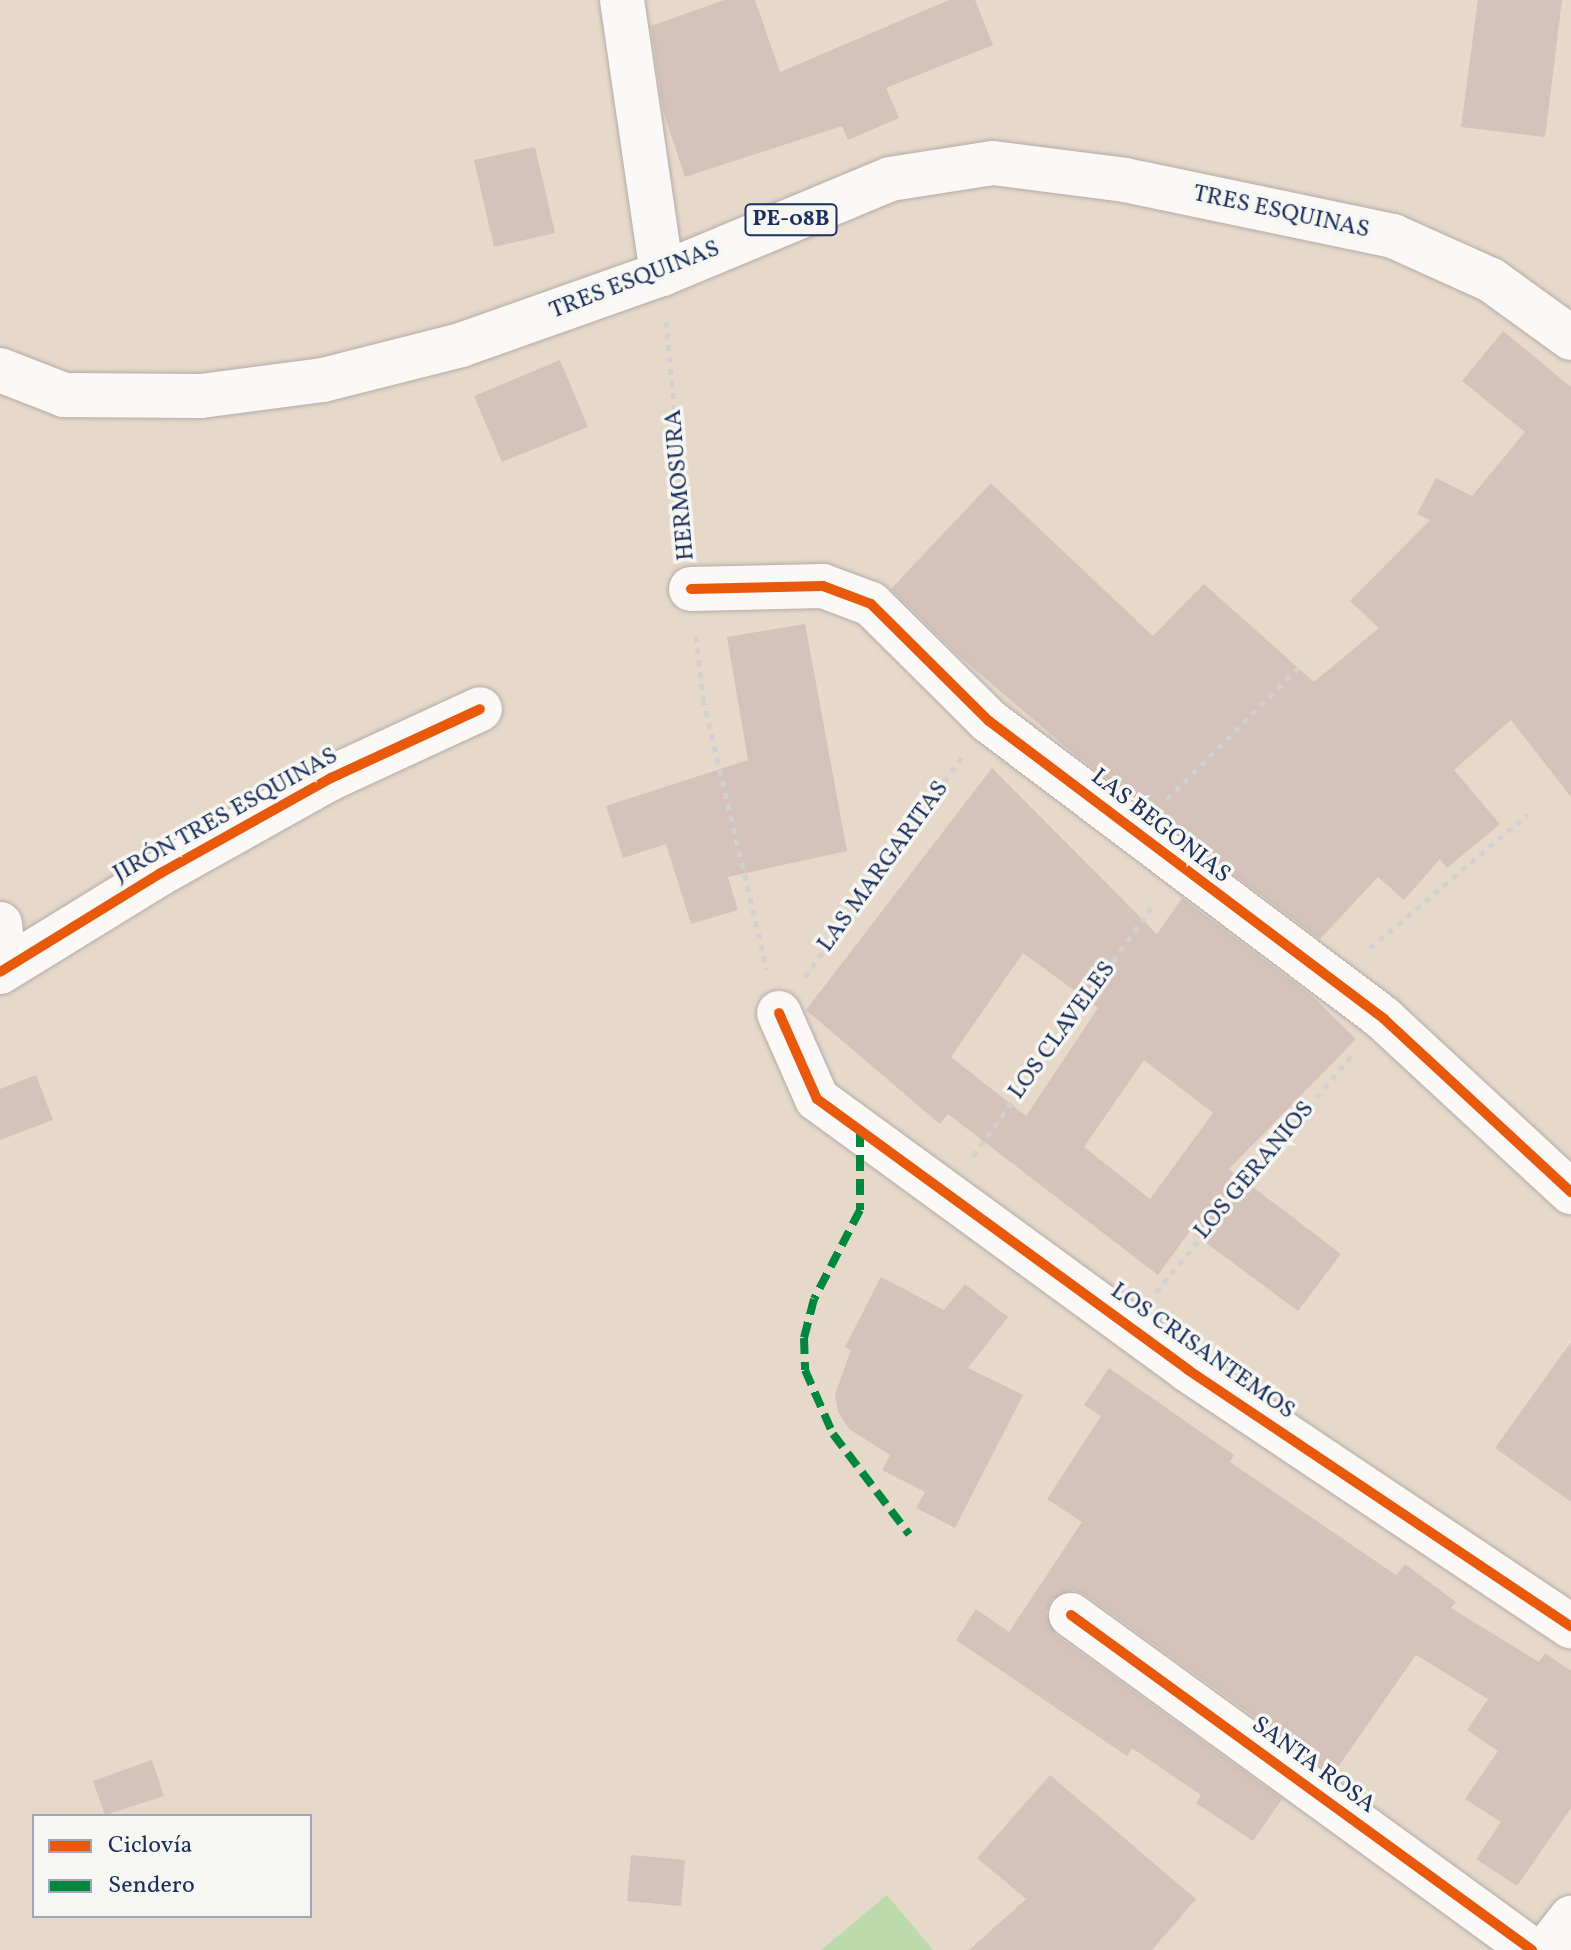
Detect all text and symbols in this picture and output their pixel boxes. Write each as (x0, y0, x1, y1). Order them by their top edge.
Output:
street label: TRES ESQUINAS (1190, 180, 1372, 246)
road number: PE-08B (743, 202, 839, 238)
street label: TRES ESQUINAS (546, 235, 724, 327)
street label: HERMOSURA (660, 408, 702, 562)
street label: JIRÓN TRES ESQUINAS (109, 742, 343, 890)
street label: LAS BEGONIAS (1084, 764, 1236, 890)
street label: LAS MARGARITAS (812, 776, 956, 958)
street label: LOS CLAVELES (1003, 956, 1123, 1106)
street label: LOS GERANIOS (1189, 1096, 1321, 1246)
street label: LOS CRISANTEMOS (1104, 1278, 1300, 1426)
street label: SANTA ROSA (1245, 1711, 1381, 1821)
legend (32, 1814, 312, 1918)
text: Ciclovía (108, 1829, 193, 1863)
text: Sendero (108, 1869, 195, 1903)

